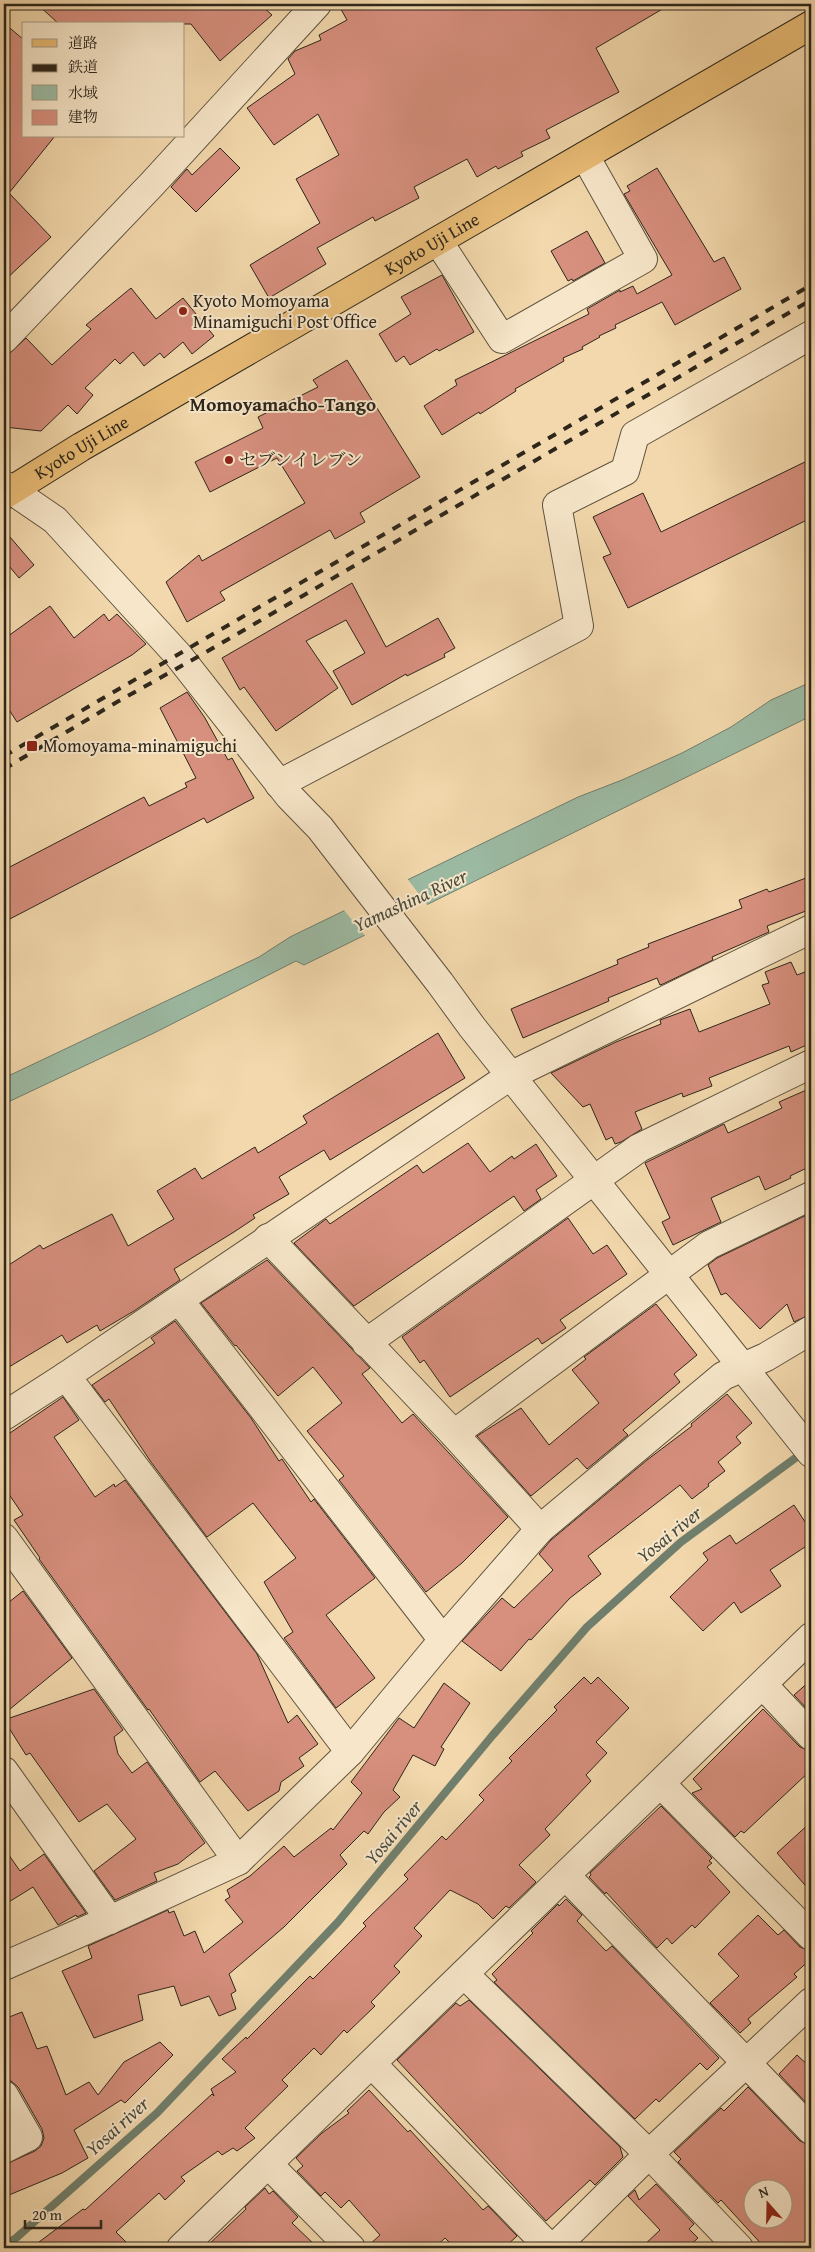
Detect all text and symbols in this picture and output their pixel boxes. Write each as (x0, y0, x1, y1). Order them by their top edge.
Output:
legend (22, 22, 185, 138)
text: 道路 (68, 32, 98, 53)
text: 鉄道 (68, 56, 98, 77)
text: 水域 (68, 82, 98, 103)
text: 建物 (68, 106, 98, 127)
street label: Kyoto Uji Line (379, 206, 484, 282)
place label: Kyoto Momoyama Minamiguchi Post Office (193, 287, 377, 335)
marker: Kyoto Momoyama Minamiguchi Post Office (177, 305, 189, 317)
district label: Momoyamacho-Tango (190, 390, 376, 418)
street label: Kyoto Uji Line (29, 408, 134, 486)
place label: セブンイレブン (239, 446, 363, 473)
marker: セブンイレブン (223, 454, 235, 466)
place label: Momoyama-minamiguchi (43, 732, 237, 759)
marker: Momoyama-minamiguchi (25, 739, 39, 753)
water label: Yamashina River (348, 861, 472, 939)
water label: Yosai river (630, 1498, 708, 1569)
water label: Yosai river (358, 1793, 429, 1871)
water label: Yosai river (79, 2089, 156, 2162)
north arrow (742, 2180, 792, 2230)
text: N (756, 2181, 772, 2203)
scale bar (25, 2197, 101, 2229)
text: 20 m (32, 2204, 63, 2225)

